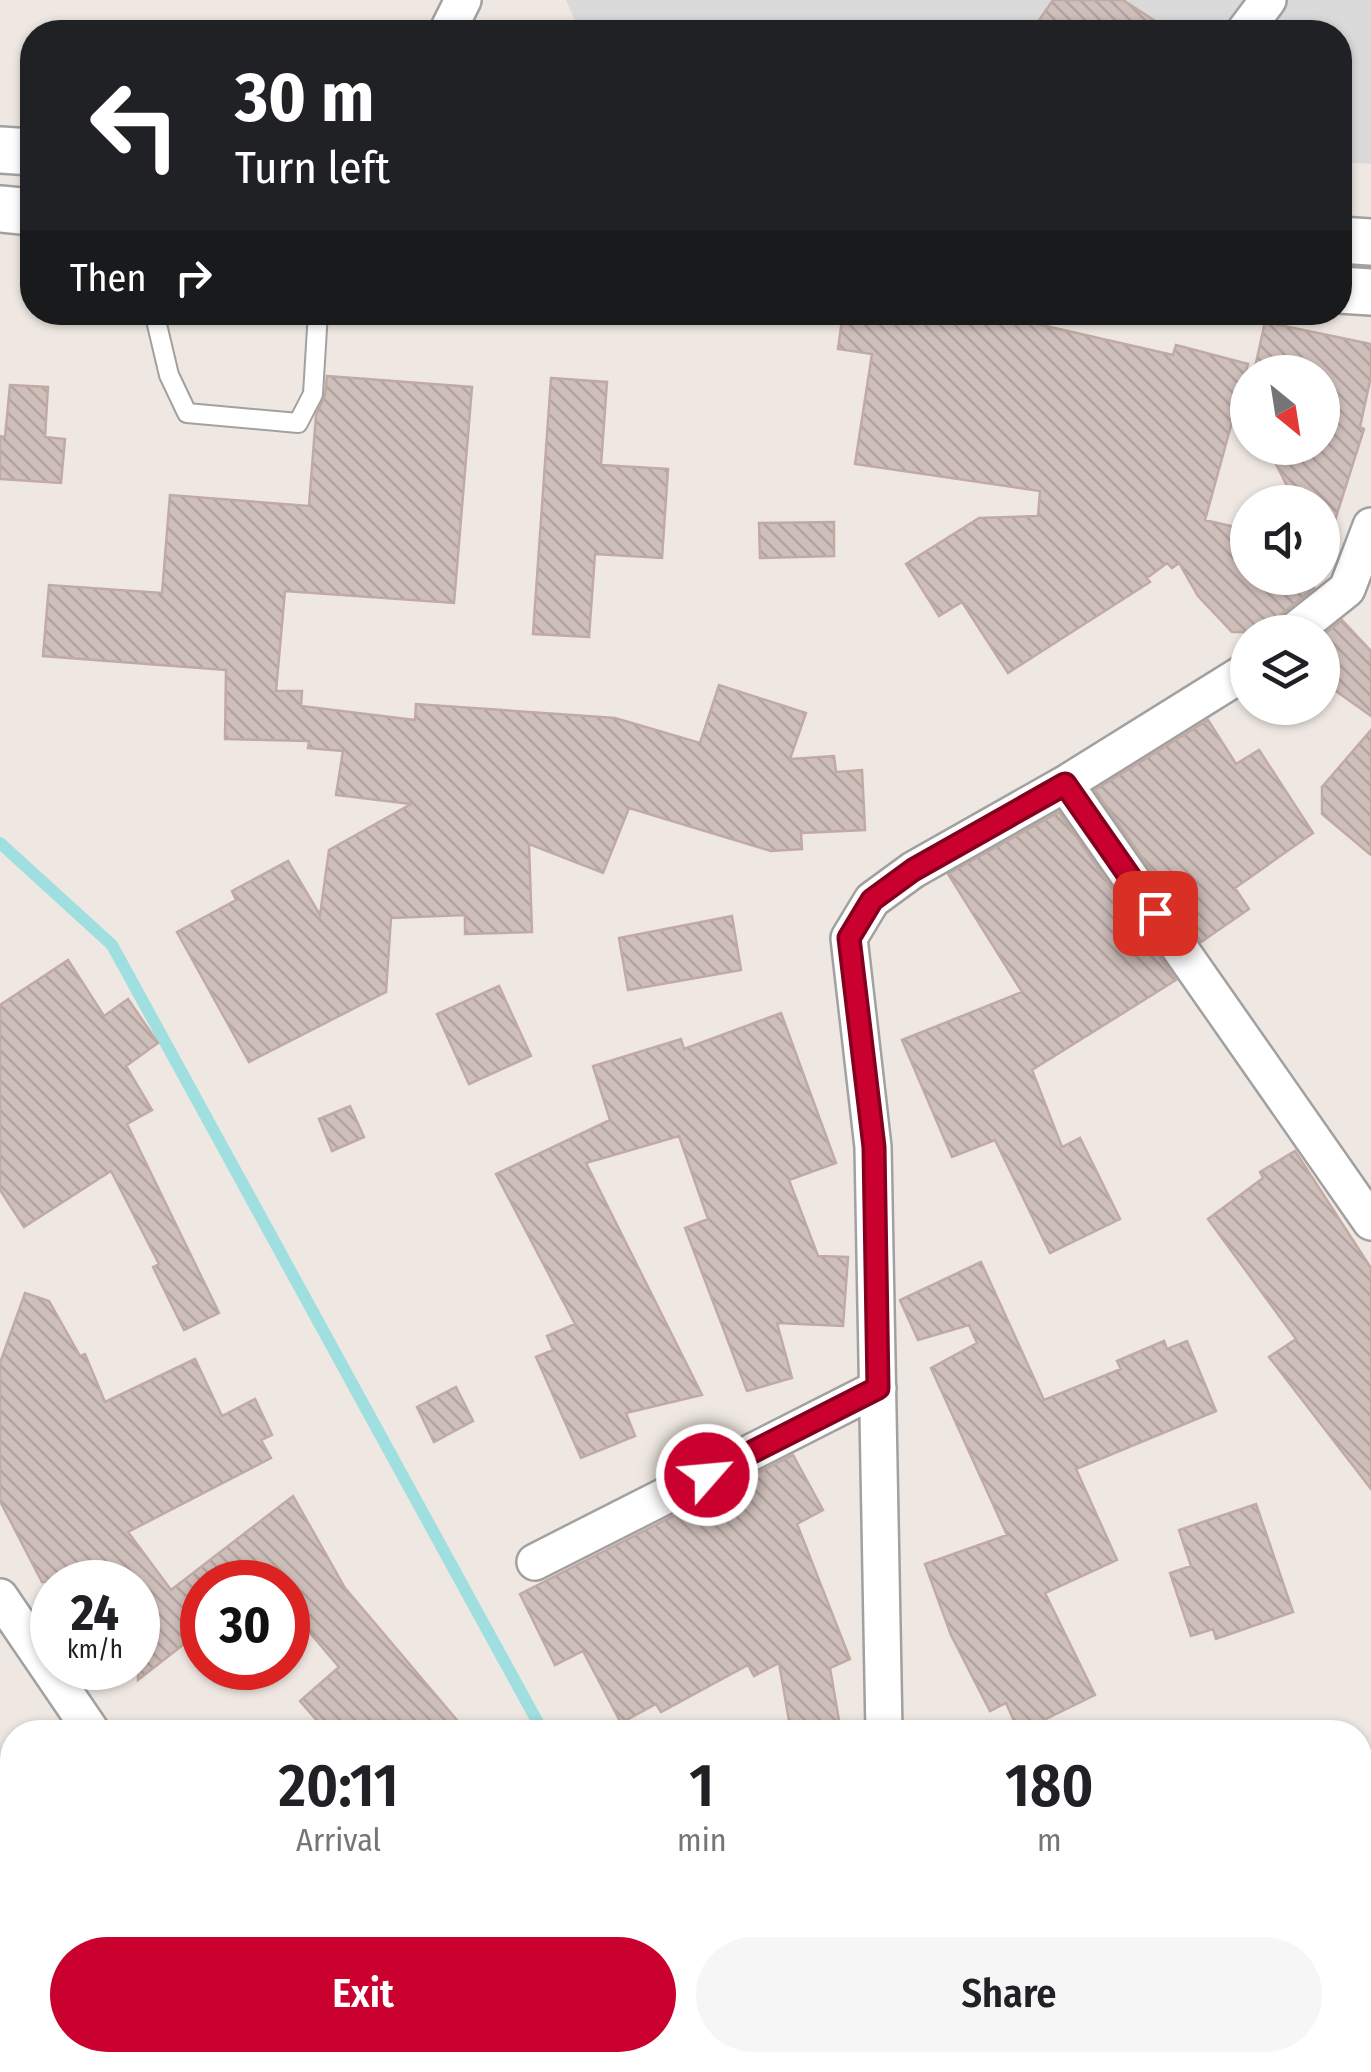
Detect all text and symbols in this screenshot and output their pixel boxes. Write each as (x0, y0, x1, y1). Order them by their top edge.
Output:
text: 30 m (235, 56, 374, 140)
icon: left (70, 60, 200, 190)
text: Turn left (235, 141, 390, 195)
icon: right (166, 250, 221, 305)
text: Then (70, 255, 146, 301)
north arrow (1230, 355, 1340, 465)
map controls (1230, 355, 1340, 725)
button: sound (1230, 485, 1340, 595)
button: layers (1230, 615, 1340, 725)
pin (1113, 871, 1198, 956)
icon: arrive (1128, 886, 1183, 941)
position arrow (655, 1423, 759, 1527)
speed limit sign: 30 (180, 1560, 310, 1690)
text: 24 (71, 1583, 119, 1643)
text: km/h (67, 1635, 123, 1665)
text: 20:11 (278, 1750, 399, 1822)
text: 1 (689, 1750, 714, 1822)
text: 180 (1005, 1750, 1094, 1822)
text: Arrival (296, 1821, 381, 1859)
text: min (677, 1821, 727, 1859)
text: m (1037, 1821, 1062, 1859)
button: Exit (50, 1937, 676, 2052)
button: Share (696, 1937, 1322, 2052)

